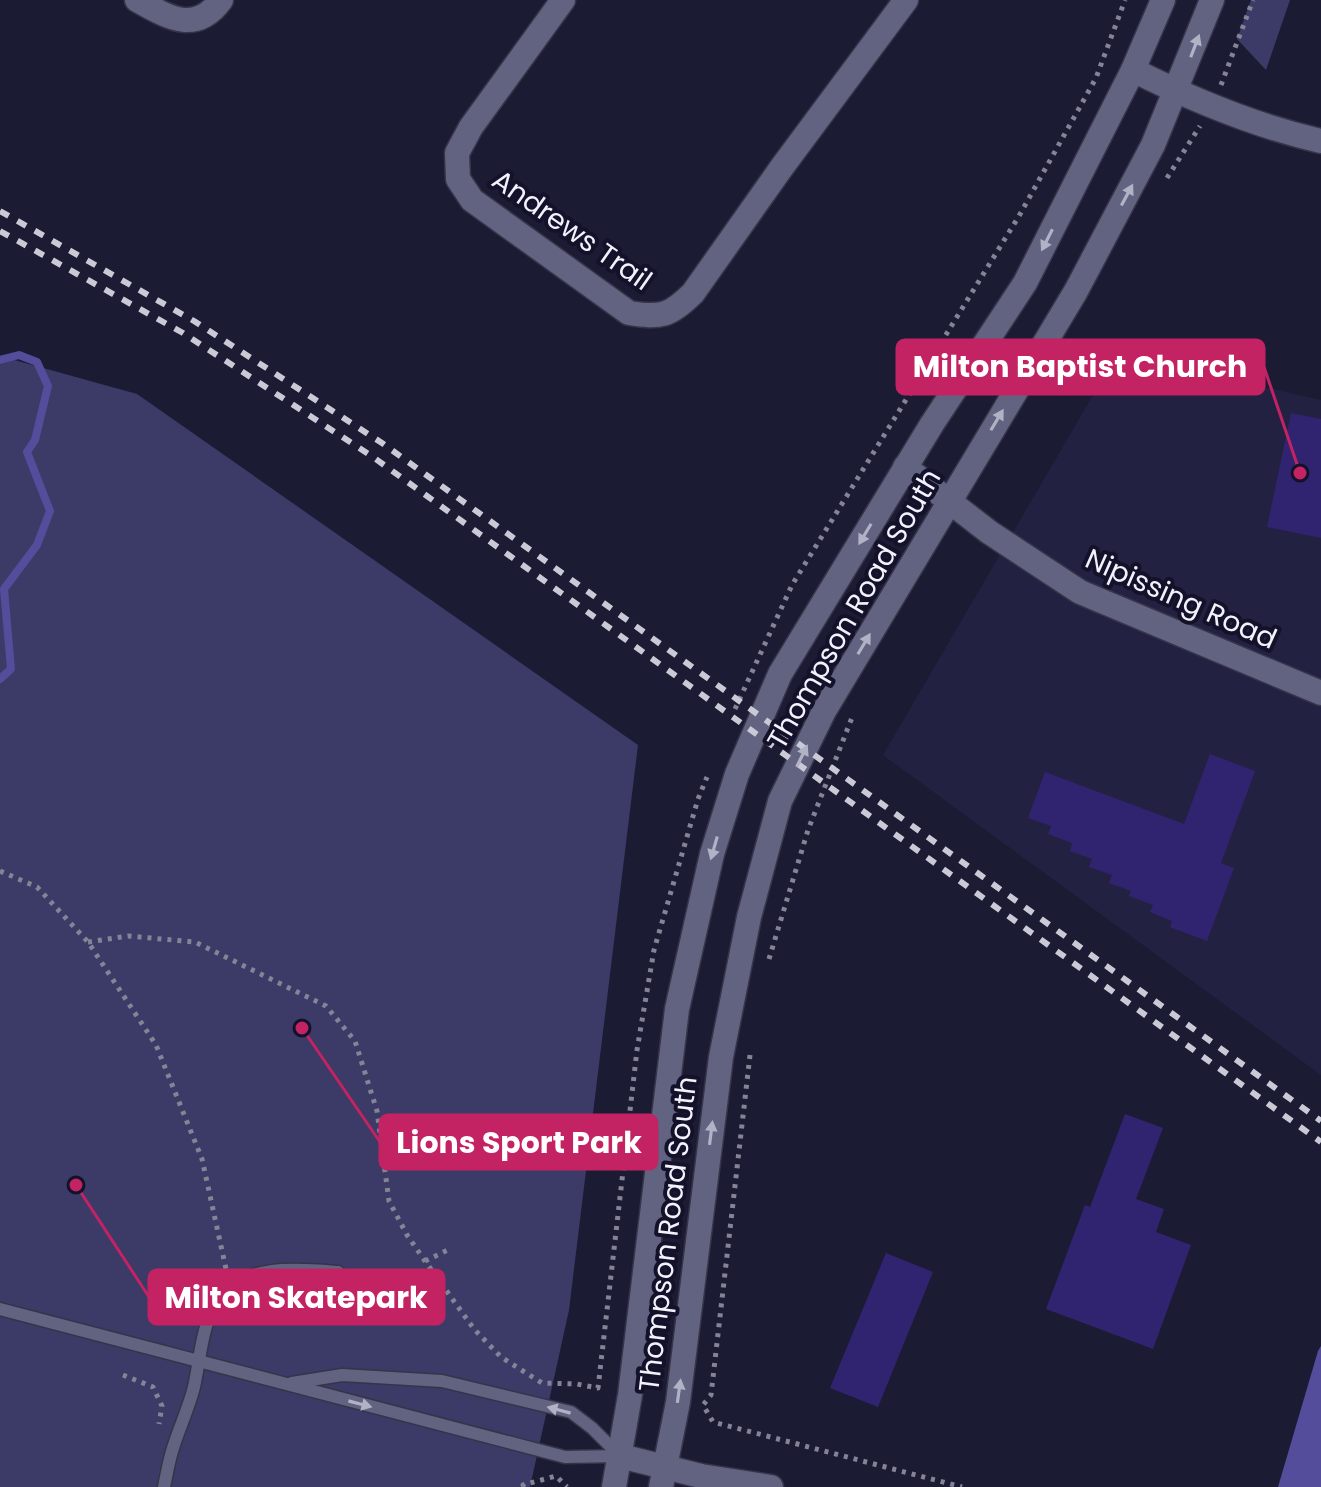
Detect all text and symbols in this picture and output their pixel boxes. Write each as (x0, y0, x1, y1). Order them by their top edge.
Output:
one-way arrow (1188, 34, 1201, 58)
street label: Andrews Trail (484, 160, 660, 300)
one-way arrow (1120, 183, 1133, 206)
one-way arrow (1040, 228, 1053, 251)
callout: Milton Baptist Church (897, 340, 1264, 394)
text: Milton Baptist Church (913, 345, 1247, 388)
one-way arrow (990, 409, 1004, 431)
street label: Thompson Road South (758, 462, 950, 756)
one-way arrow (858, 522, 873, 545)
street label: Nipissing Road (1079, 539, 1283, 659)
one-way arrow (857, 633, 871, 655)
one-way arrow (795, 744, 809, 768)
one-way arrow (707, 837, 720, 861)
street label: Thompson Road South (629, 1074, 707, 1394)
callout: Lions Sport Park (380, 1115, 657, 1169)
text: Lions Sport Park (396, 1121, 642, 1164)
one-way arrow (705, 1121, 718, 1146)
callout: Milton Skatepark (149, 1270, 444, 1324)
text: Milton Skatepark (164, 1276, 428, 1319)
one-way arrow (673, 1378, 686, 1403)
one-way arrow (348, 1398, 373, 1410)
one-way arrow (546, 1403, 571, 1415)

